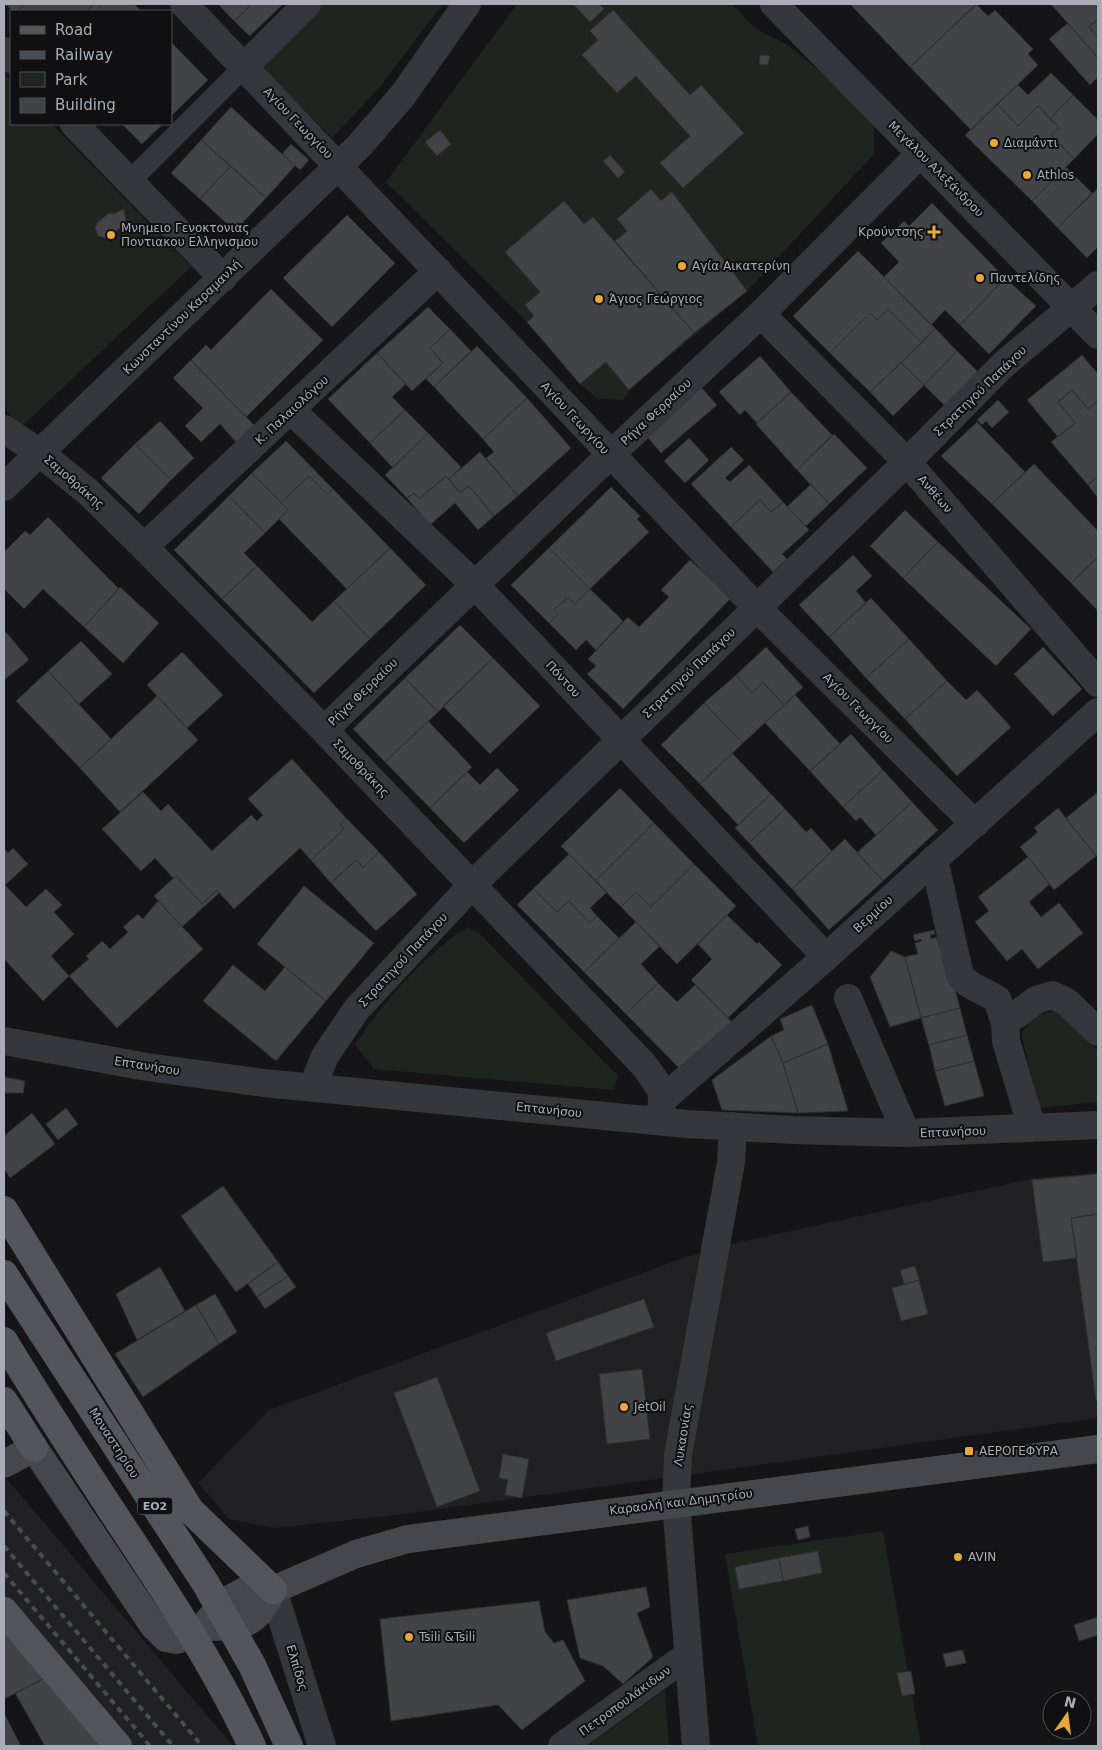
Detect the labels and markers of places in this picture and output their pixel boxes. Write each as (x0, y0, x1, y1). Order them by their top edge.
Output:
place label: Διαμάντι (1004, 136, 1058, 150)
marker: Διαμάντι (988, 137, 1000, 149)
place label: Athlos (1037, 168, 1074, 182)
marker: Athlos (1021, 169, 1033, 181)
place label: Μνημειο Γενοκτονιας Ποντιακου Ελληνισμου (121, 221, 258, 249)
place label: Κρούντσης (858, 225, 924, 239)
marker: Κρούντσης (928, 226, 940, 238)
marker: Μνημειο Γενοκτονιας Ποντιακου Ελληνισμου (105, 229, 117, 241)
place label: Αγία Αικατερίνη (692, 259, 790, 273)
marker: Αγία Αικατερίνη (676, 260, 688, 272)
place label: Παντελίδης (990, 271, 1061, 285)
marker: Παντελίδης (974, 272, 986, 284)
place label: Άγιος Γεώργιος (609, 292, 703, 306)
marker: Άγιος Γεώργιος (593, 293, 605, 305)
place label: JetOil (633, 1400, 666, 1414)
marker: JetOil (618, 1401, 630, 1413)
place label: ΑΕΡΟΓΕΦΥΡΑ (979, 1444, 1059, 1458)
marker: ΑΕΡΟΓΕΦΥΡΑ (963, 1445, 975, 1457)
place label: AVIN (968, 1550, 996, 1564)
marker: AVIN (952, 1551, 964, 1563)
place label: Tsili &Tsili (418, 1630, 475, 1644)
marker: Tsili &Tsili (403, 1631, 415, 1643)

